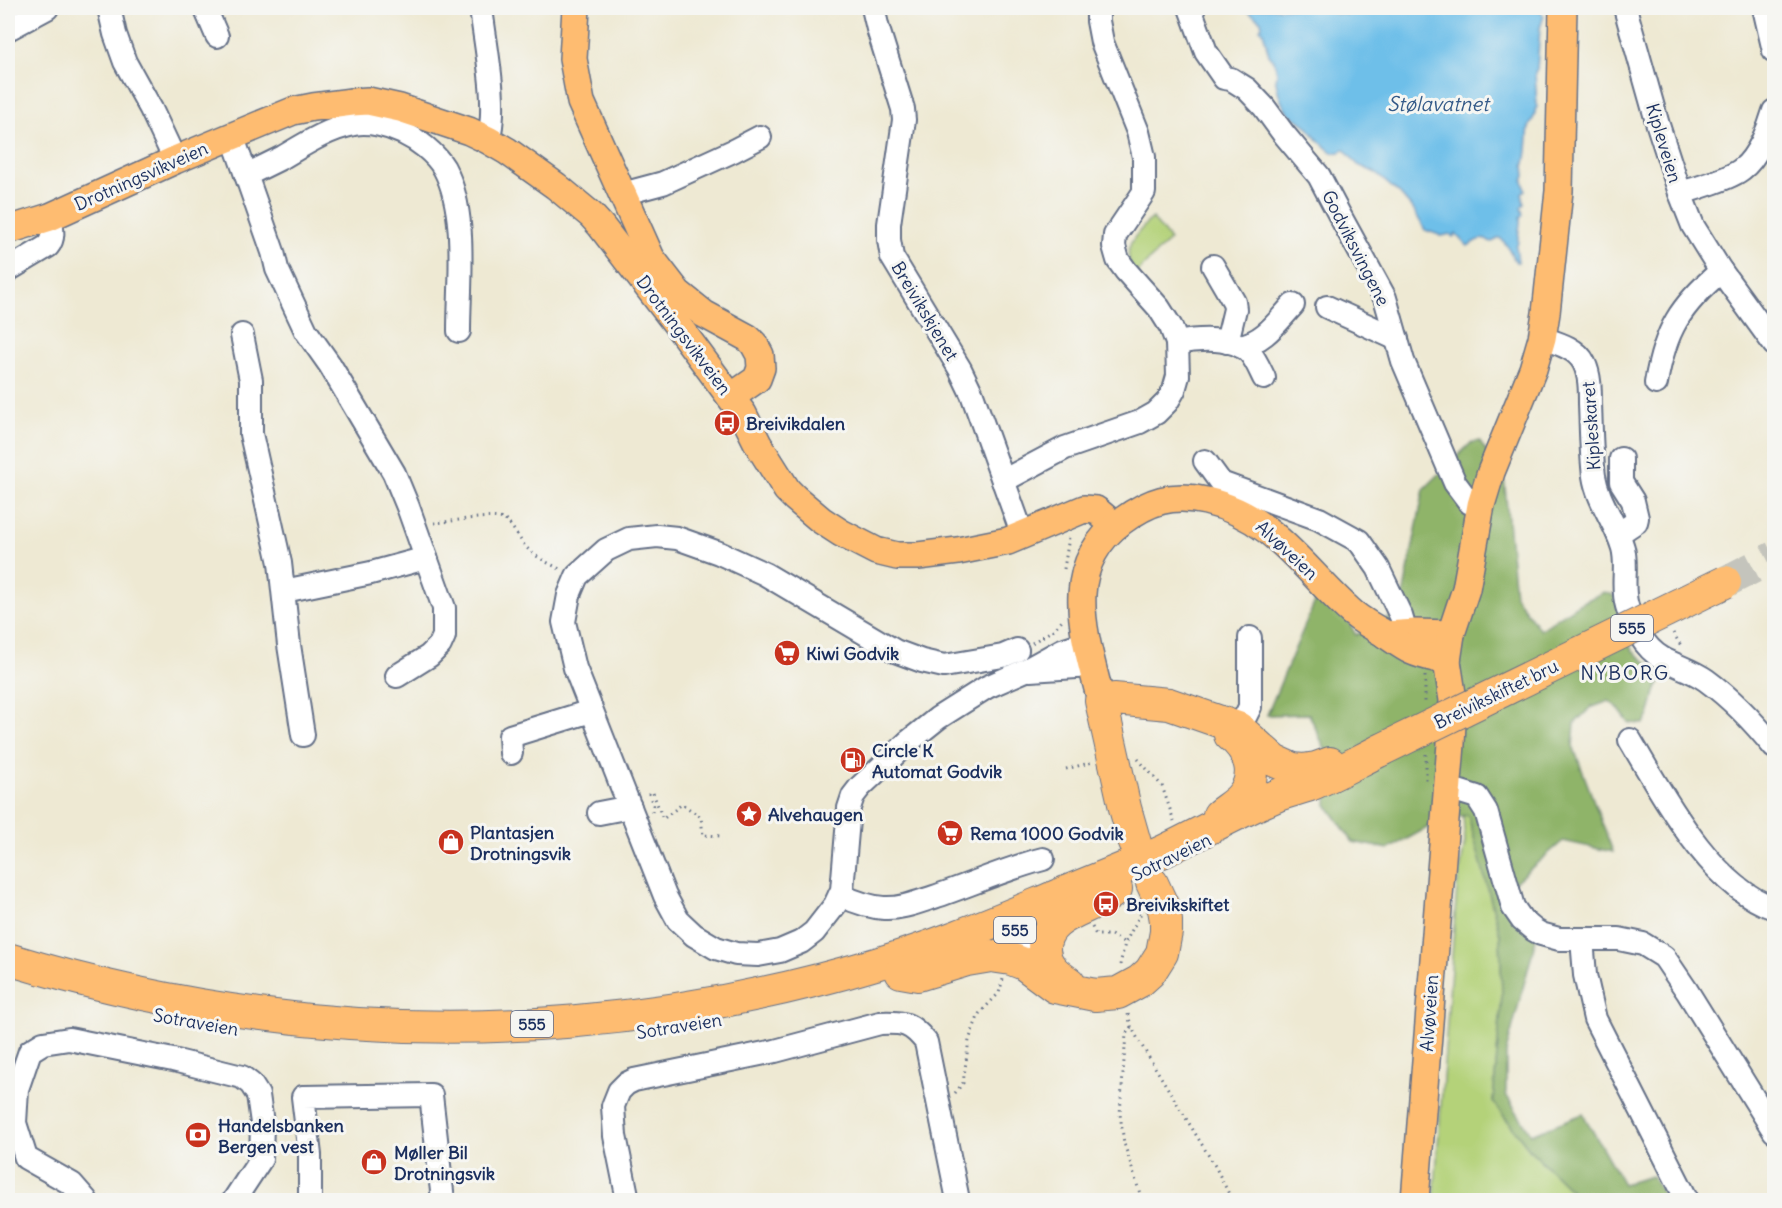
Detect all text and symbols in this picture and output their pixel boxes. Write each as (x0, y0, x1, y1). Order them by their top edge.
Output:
water label: Stølavatnet (1387, 91, 1491, 116)
street label: Kipleveien (1641, 101, 1687, 185)
street label: Drotningsvikveien (71, 136, 211, 216)
street label: Godviksvingene (1317, 186, 1395, 310)
street label: Breivikskjenet (886, 257, 964, 365)
street label: Drotningsvikveien (632, 271, 736, 399)
street label: Kipleskaret (1576, 381, 1606, 471)
bus stop icon: Breivikdalen (712, 408, 742, 438)
place label: Breivikdalen (746, 412, 846, 435)
street label: Alvøveien (1251, 515, 1323, 585)
road number: 555 (1611, 615, 1653, 641)
supermarket icon: Kiwi Godvik (772, 638, 802, 668)
place label: Kiwi Godvik (806, 642, 899, 665)
street label: Breivikskiftet bru (1430, 654, 1562, 734)
district label: NYBORG (1580, 660, 1670, 685)
place label: Circle K Automat Godvik (872, 739, 1002, 783)
fuel station icon: Circle K Automat Godvik (838, 745, 868, 775)
place icon: Alvehaugen (734, 799, 764, 829)
place label: Alvehaugen (768, 803, 864, 826)
supermarket icon: Rema 1000 Godvik (935, 818, 965, 848)
place label: Plantasjen Drotningsvik (470, 821, 571, 865)
place label: Rema 1000 Godvik (970, 822, 1124, 845)
shop icon: Plantasjen Drotningsvik (436, 827, 466, 857)
street label: Sotraveien (1127, 828, 1215, 886)
bus stop icon: Breivikskiftet (1091, 889, 1121, 919)
place label: Breivikskiftet (1126, 893, 1230, 916)
road number: 555 (994, 917, 1036, 943)
street label: Alvøveien (1415, 974, 1443, 1052)
street label: Sotraveien (152, 1003, 240, 1041)
street label: Sotraveien (635, 1008, 723, 1044)
road number: 555 (511, 1011, 553, 1037)
place label: Handelsbanken Bergen vest (218, 1114, 344, 1158)
bank icon: Handelsbanken Bergen vest (183, 1120, 213, 1150)
place label: Møller Bil Drotningsvik (394, 1141, 495, 1185)
shop icon: Møller Bil Drotningsvik (359, 1147, 389, 1177)

